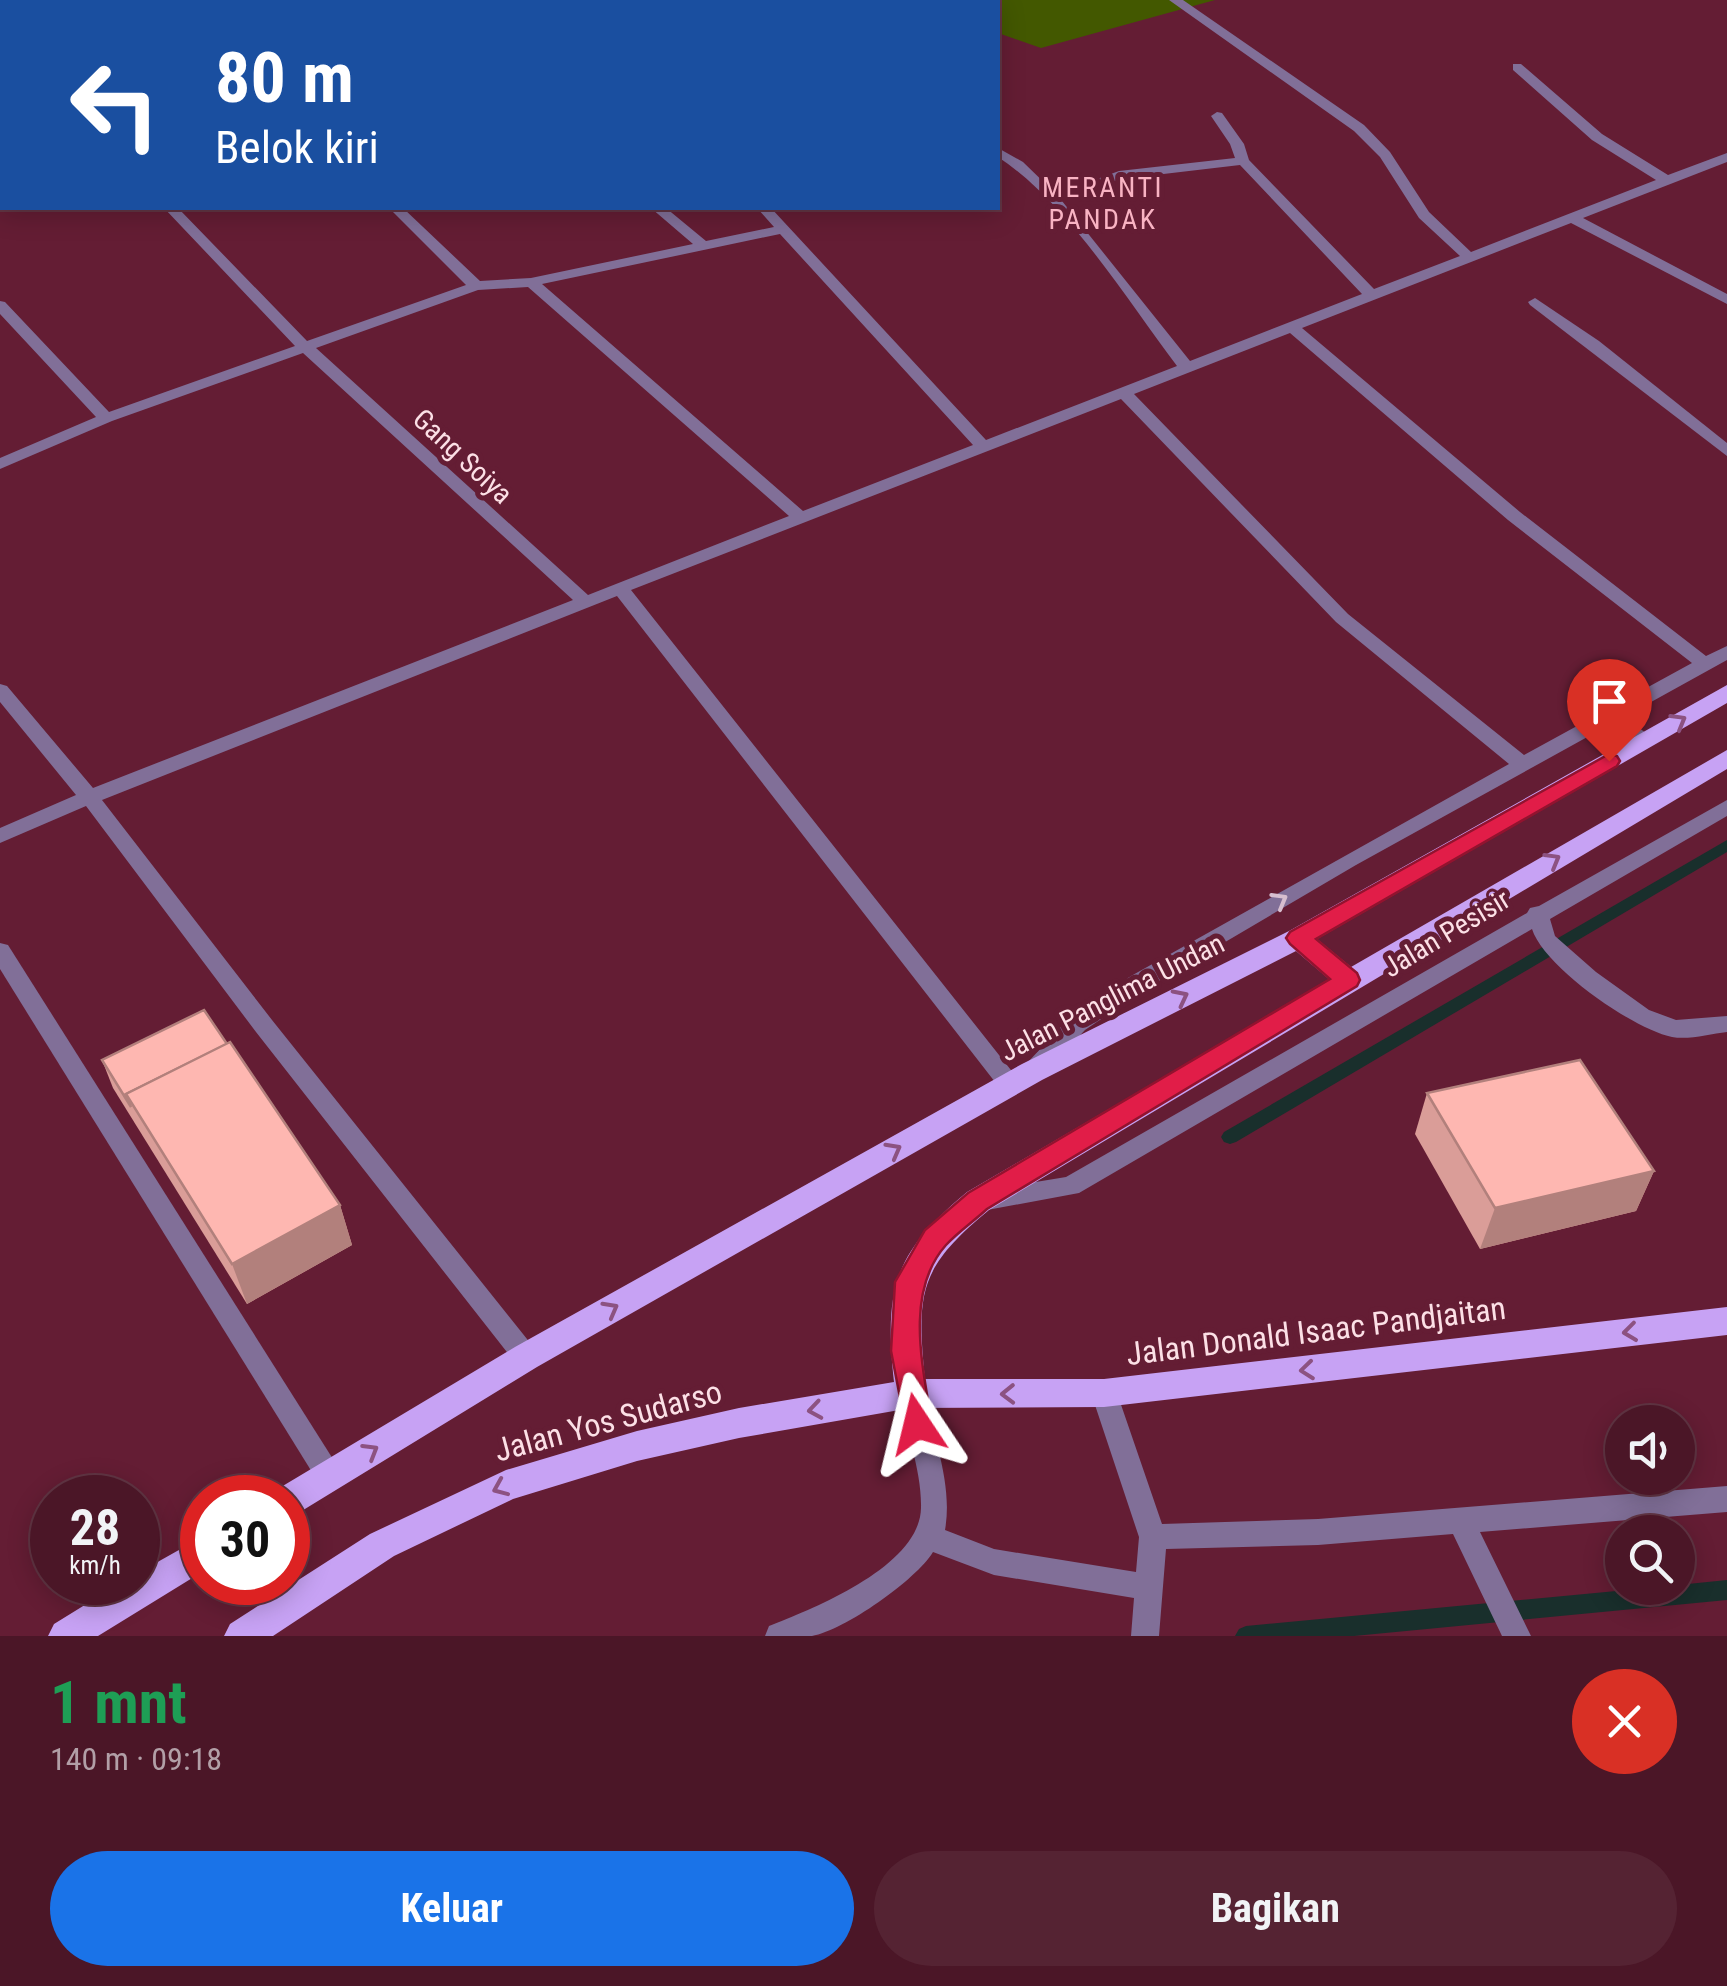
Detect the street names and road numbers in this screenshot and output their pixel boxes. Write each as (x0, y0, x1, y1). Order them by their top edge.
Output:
street label: Gang Soiya (406, 402, 519, 511)
street label: Jalan Pesisir (1377, 883, 1516, 984)
street label: Jalan Panglima Undan (995, 927, 1230, 1068)
street label: Jalan Donald Isaac Pandjaitan (1124, 1289, 1508, 1373)
street label: Jalan Yos Sudarso (490, 1372, 726, 1470)

